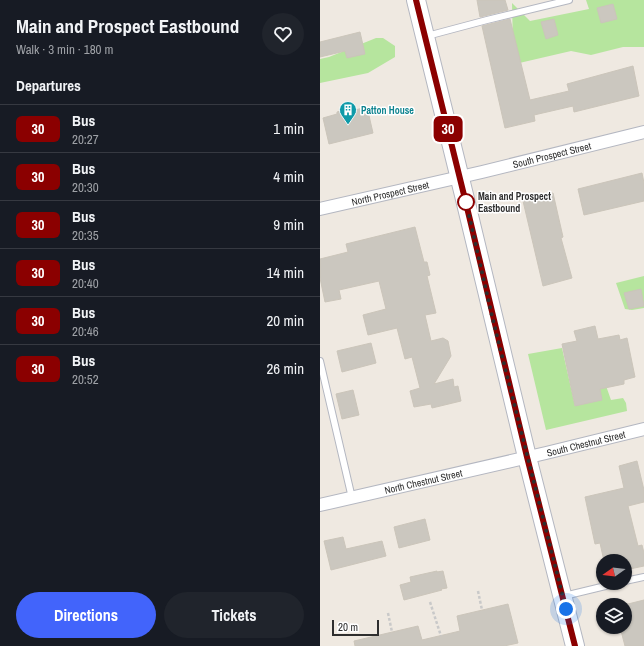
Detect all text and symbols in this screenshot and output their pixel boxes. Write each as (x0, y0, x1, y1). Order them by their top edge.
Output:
text: Main and Prospect Eastbound (16, 13, 239, 39)
button: heart (262, 13, 304, 55)
text: Walk · 3 min · 180 m (16, 41, 113, 58)
text: Departures (16, 75, 81, 96)
building icon: Patton House (338, 100, 358, 125)
place label: Patton House (361, 104, 414, 117)
text: Bus (72, 110, 95, 131)
line badge: 30 (430, 116, 466, 142)
text: 1 min (273, 118, 304, 139)
text: 30 (32, 120, 44, 138)
text: 30 (442, 120, 454, 138)
text: 20:27 (72, 131, 99, 148)
street label: South Prospect Street (511, 139, 593, 171)
text: Bus (72, 158, 95, 179)
text: 4 min (273, 166, 304, 187)
text: 30 (32, 168, 44, 186)
street label: North Prospect Street (350, 178, 431, 209)
text: 20:30 (72, 179, 99, 196)
place label: Main and Prospect Eastbound (478, 190, 551, 215)
marker: Main and Prospect Eastbound (457, 193, 475, 211)
text: Bus (72, 206, 95, 227)
text: 9 min (273, 214, 304, 235)
text: 30 (32, 216, 44, 234)
text: 20:35 (72, 227, 99, 244)
text: Bus (72, 254, 95, 275)
text: 14 min (266, 262, 304, 283)
text: 30 (32, 264, 44, 282)
text: 20:40 (72, 275, 99, 292)
text: Bus (72, 302, 95, 323)
text: 20 min (266, 310, 304, 331)
text: 30 (32, 312, 44, 330)
text: 20:46 (72, 323, 99, 340)
text: Bus (72, 350, 95, 371)
text: 26 min (266, 358, 304, 379)
text: 30 (32, 360, 44, 378)
text: 20:52 (72, 371, 99, 388)
street label: South Chestnut Street (545, 428, 628, 460)
street label: North Chestnut Street (383, 466, 464, 497)
north arrow (596, 554, 632, 590)
map controls (596, 554, 632, 634)
button: Directions (16, 592, 156, 638)
button: Tickets (164, 592, 304, 638)
button: layers (596, 598, 632, 634)
your location (556, 599, 576, 619)
scale bar (332, 618, 379, 637)
text: 20 m (338, 620, 358, 634)

